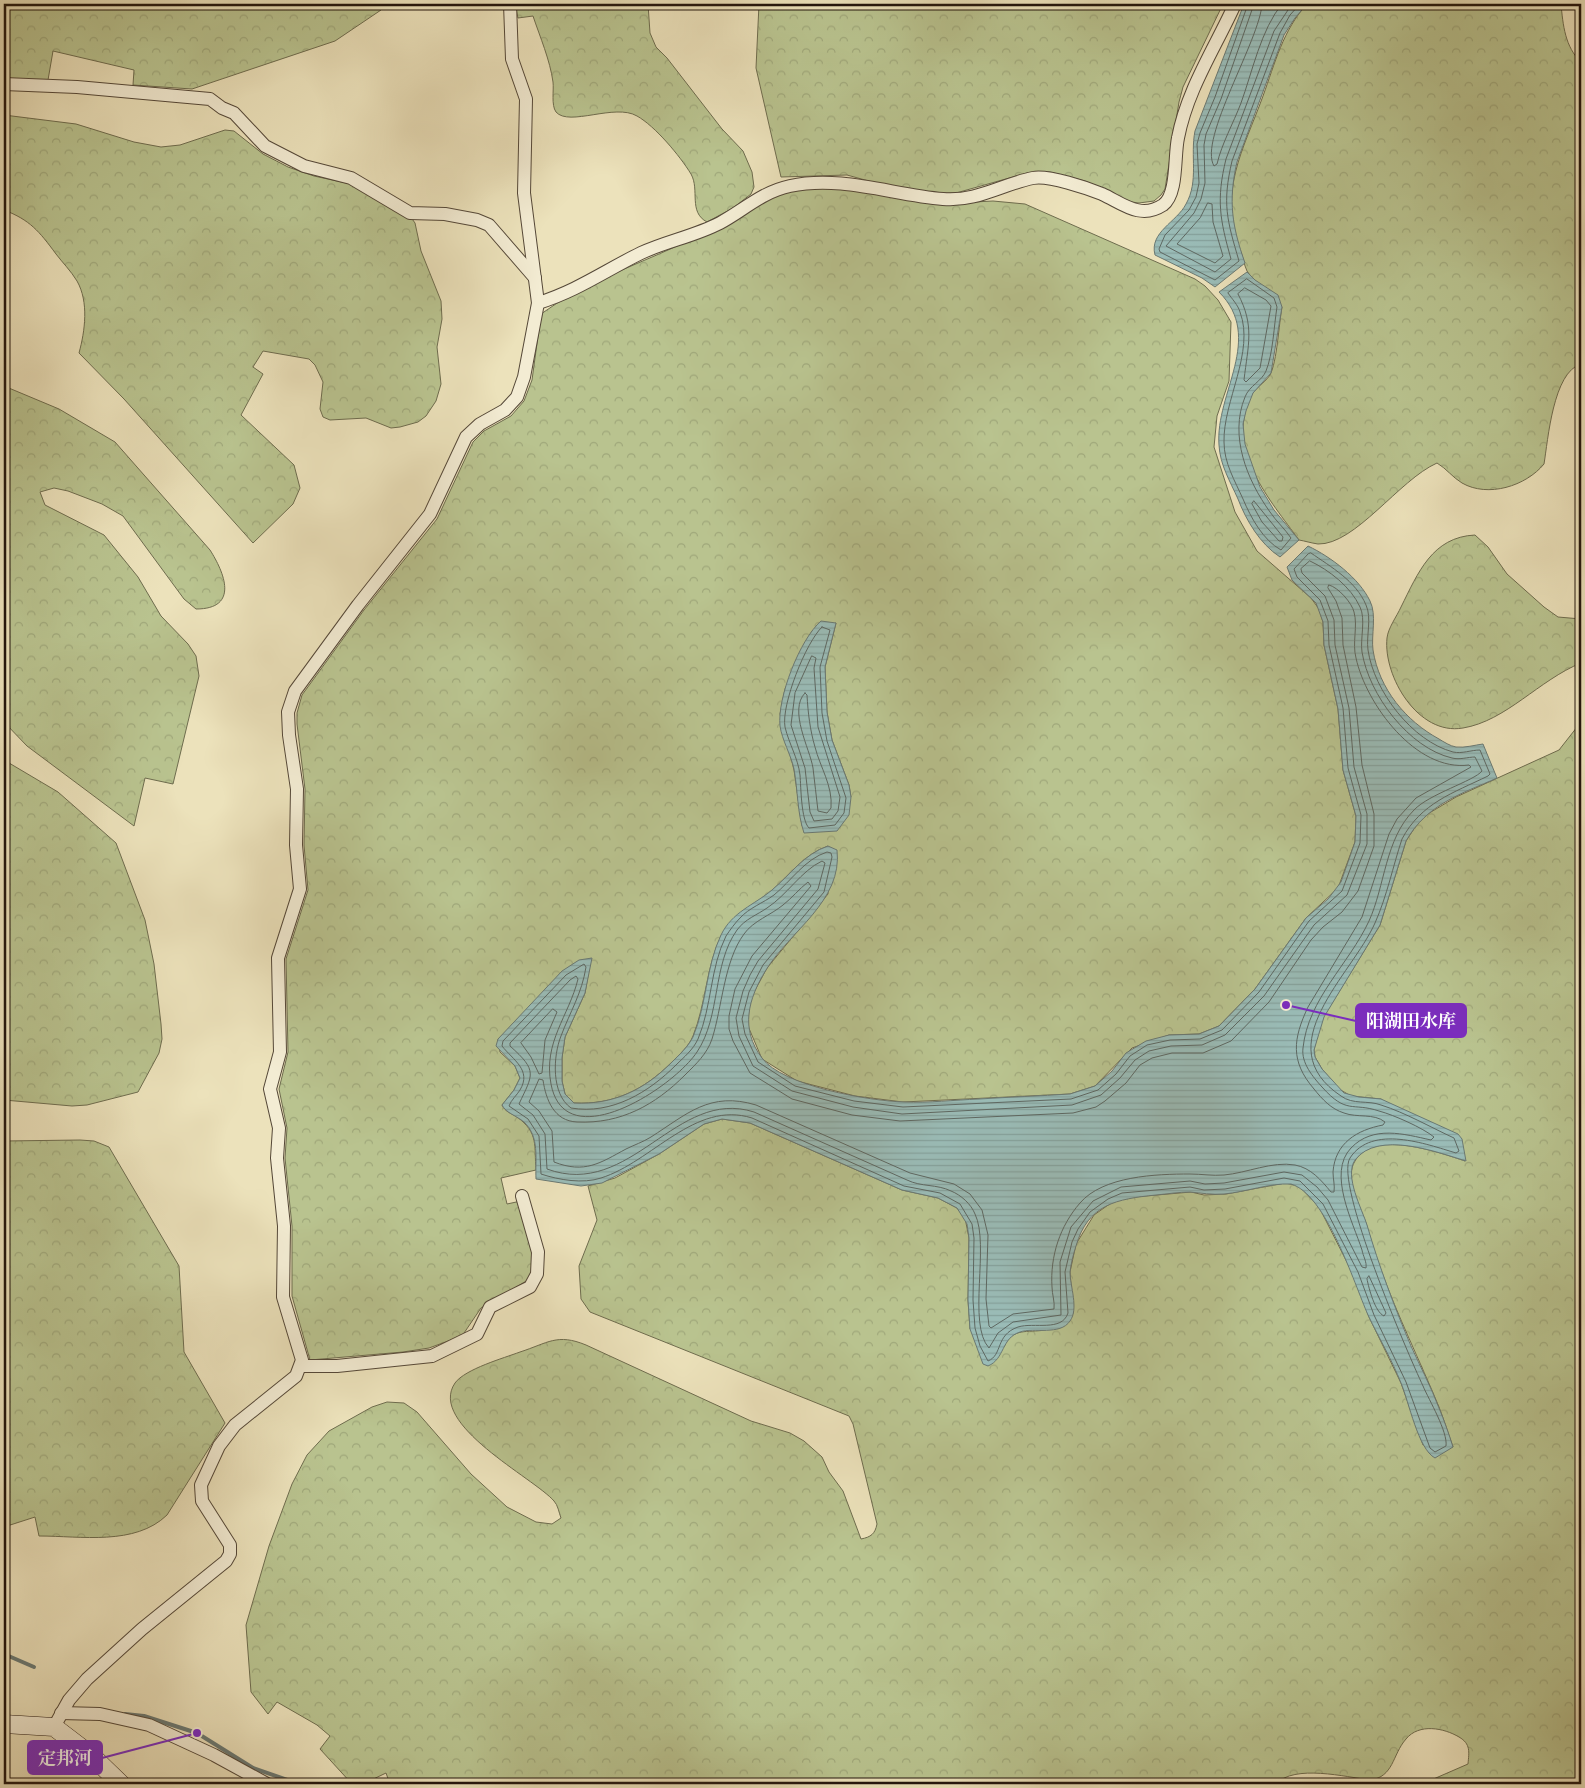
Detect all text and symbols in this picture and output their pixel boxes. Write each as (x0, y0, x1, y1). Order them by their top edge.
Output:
callout: 阳湖田水库 (1356, 1004, 1466, 1037)
text: 阳湖田水库 (1366, 1007, 1456, 1034)
callout: 定邦河 (28, 1741, 102, 1774)
text: 定邦河 (38, 1744, 92, 1771)

